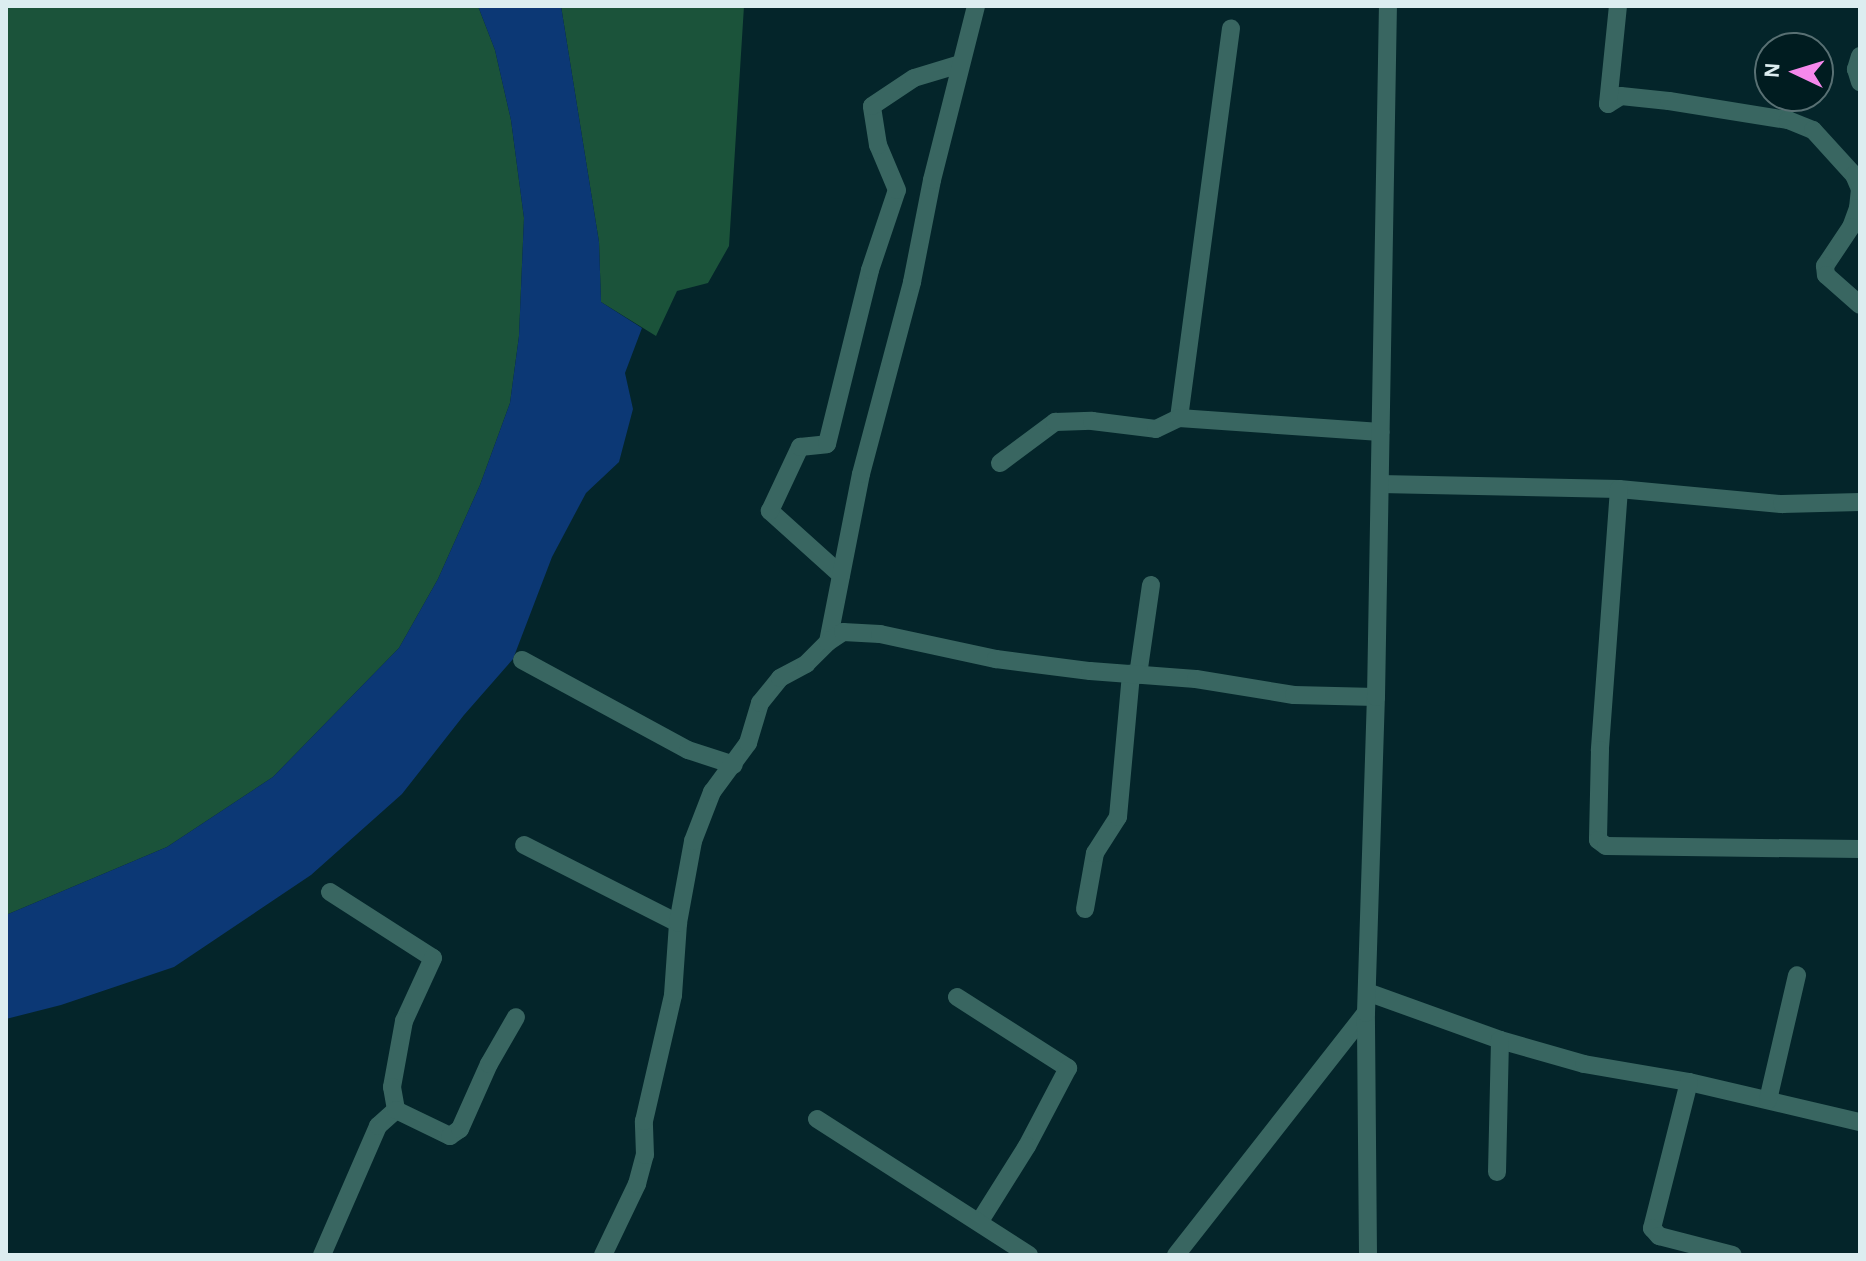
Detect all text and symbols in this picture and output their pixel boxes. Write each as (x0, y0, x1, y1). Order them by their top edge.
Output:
north arrow (1754, 32, 1834, 112)
text: N (1761, 62, 1784, 79)

